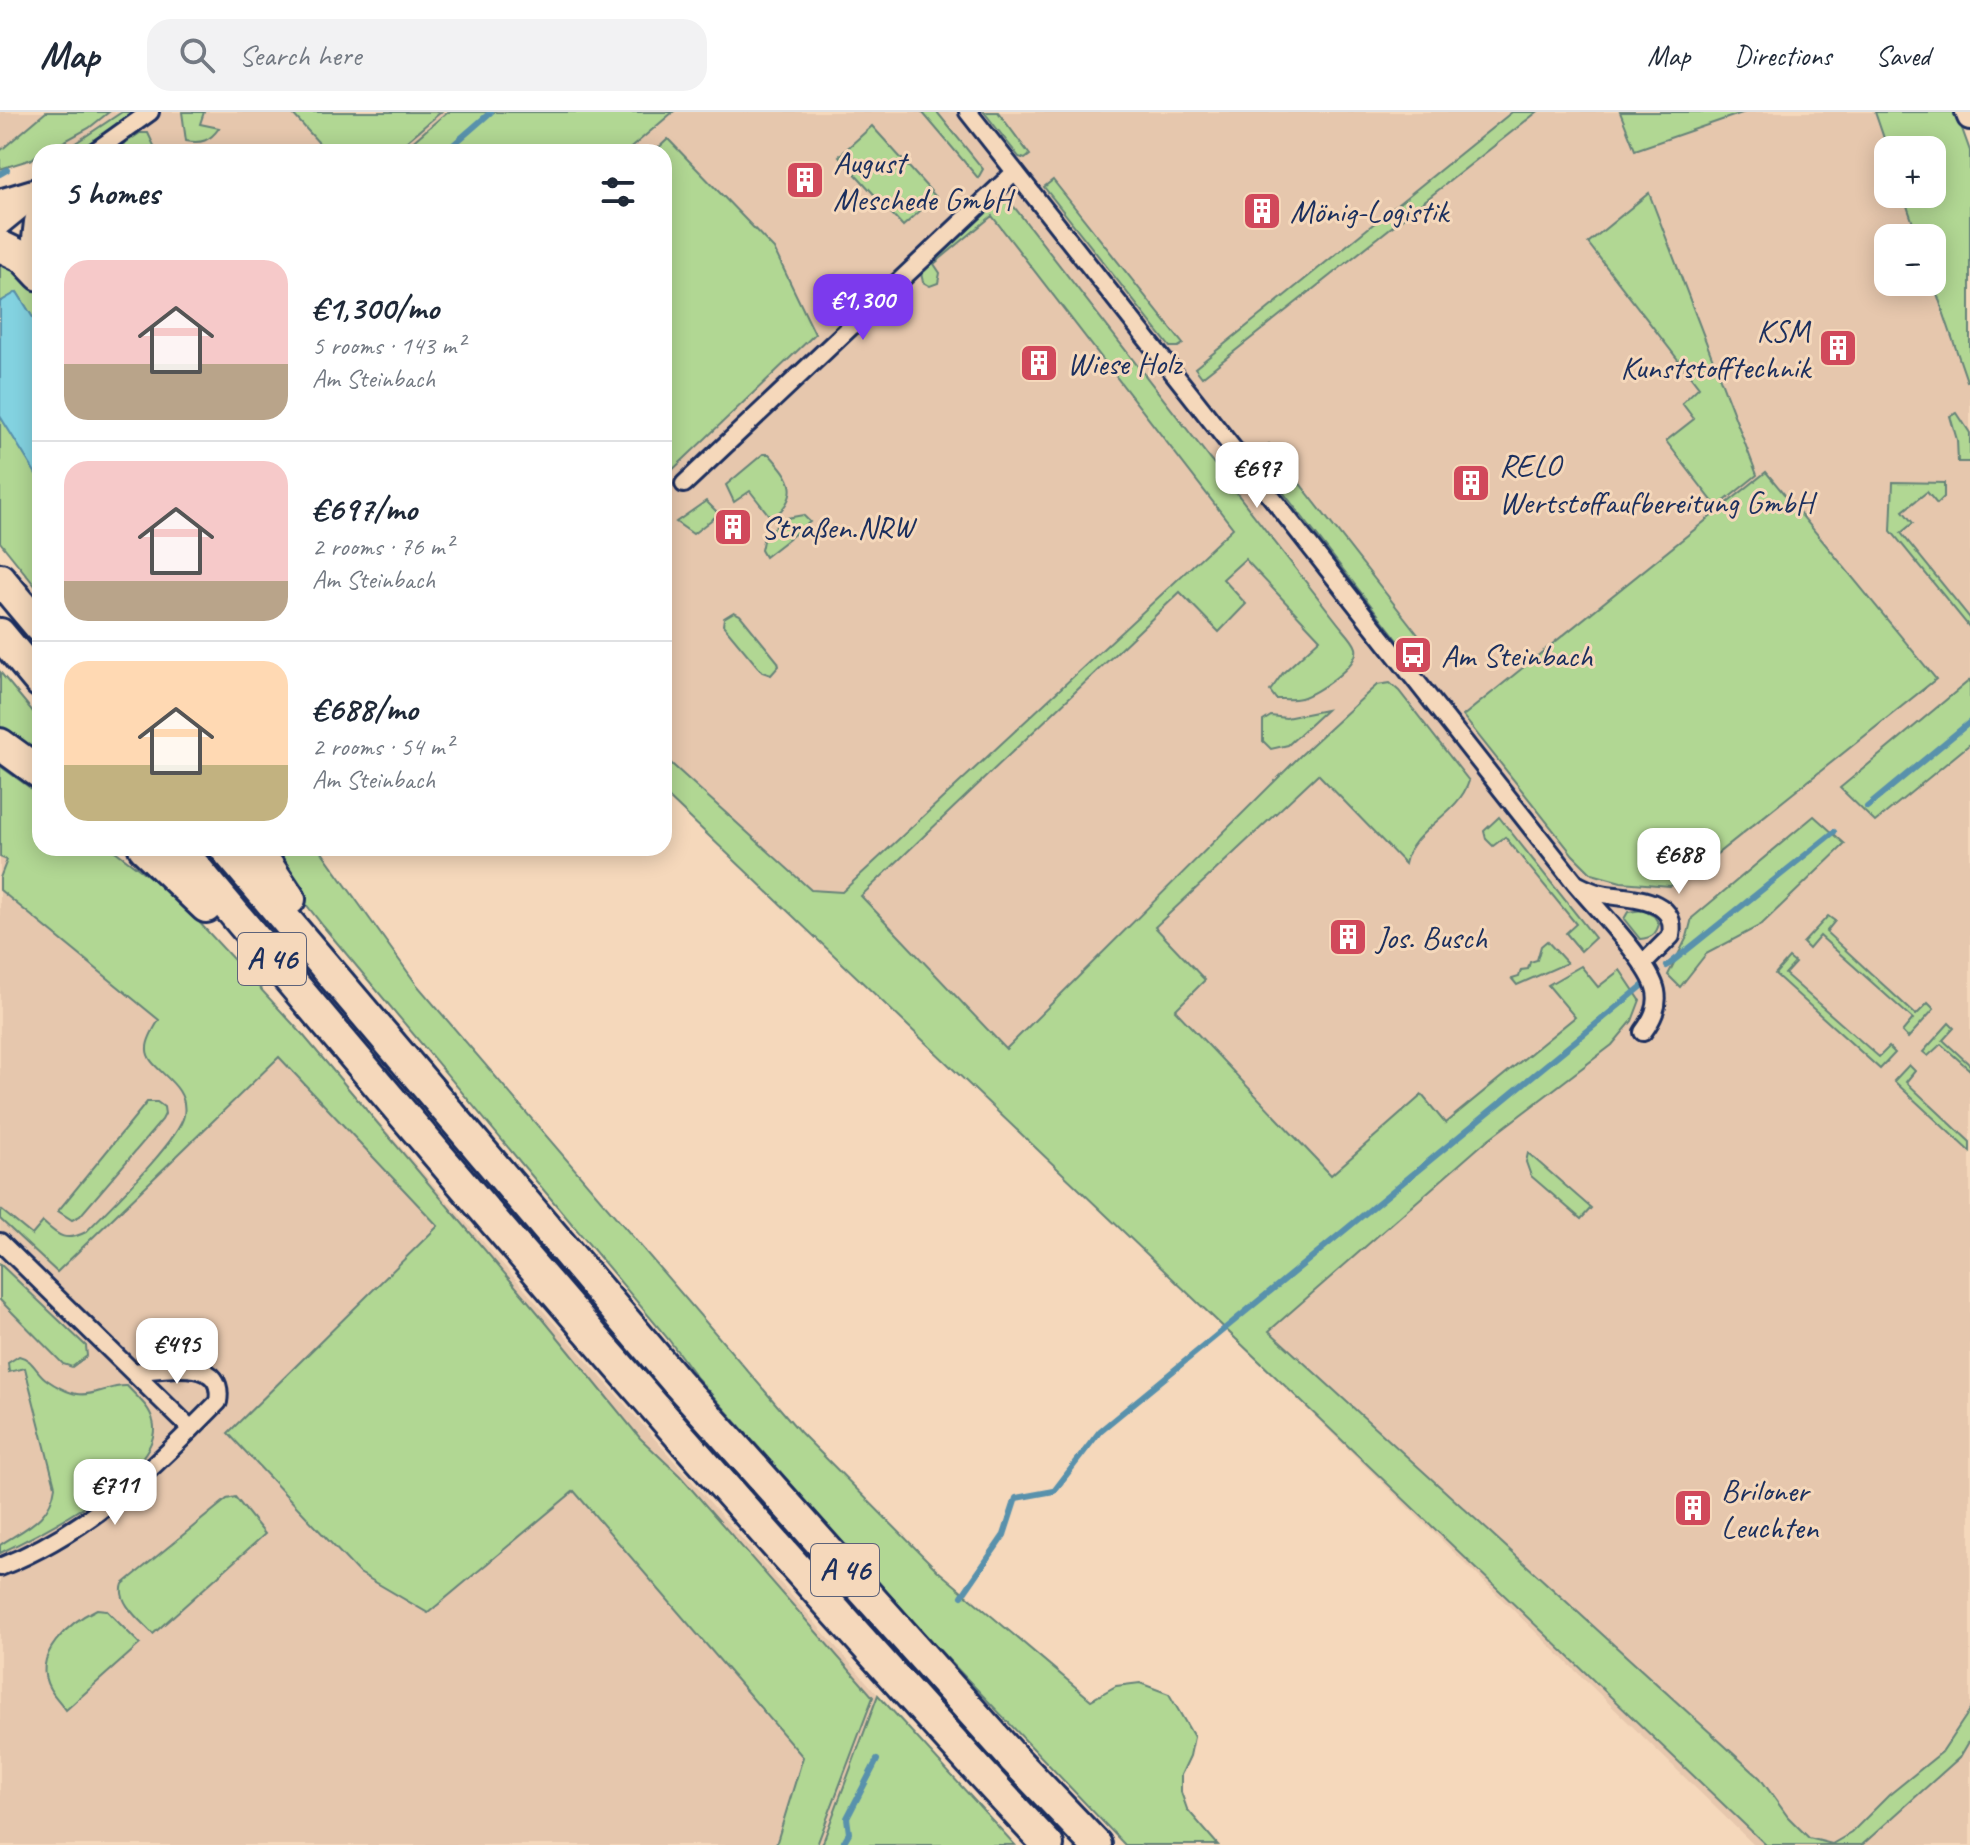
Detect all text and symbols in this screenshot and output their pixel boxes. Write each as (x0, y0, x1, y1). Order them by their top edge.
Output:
search box (147, 19, 707, 91)
text: Map (40, 32, 99, 79)
icon: search (175, 33, 219, 77)
text: Search here (239, 36, 361, 74)
text: Map (1647, 38, 1690, 73)
text: Directions (1734, 38, 1832, 73)
text: Saved (1876, 38, 1930, 73)
map controls (1874, 136, 1946, 296)
button: + (1874, 136, 1946, 208)
place label: August Meschede GmbH (833, 142, 1016, 220)
building icon: August Meschede GmbH (784, 159, 826, 201)
icon: filters (596, 170, 640, 214)
text: 5 homes (64, 171, 159, 214)
building icon: Mönig-Logistik (1241, 190, 1283, 232)
place label: Mönig-Logistik (1290, 191, 1450, 232)
button: − (1874, 224, 1946, 296)
pin: €1,300 (798, 274, 928, 342)
text: €1,300 (831, 283, 895, 316)
text: €1,300/mo (312, 286, 439, 329)
icon: home (128, 292, 224, 388)
place label: KSM Kunststofftechnik (1620, 310, 1812, 388)
building icon: KSM Kunststofftechnik (1817, 327, 1859, 369)
text: 5 rooms · 143 m² (312, 329, 464, 362)
building icon: Wiese Holz (1018, 342, 1060, 384)
place label: Wiese Holz (1067, 343, 1183, 384)
text: Am Steinbach (312, 362, 435, 395)
pin: €697 (1210, 442, 1304, 510)
place label: RELO Wertstoffaufbereitung GmbH (1499, 445, 1818, 523)
text: €697 (1234, 451, 1280, 484)
building icon: RELO Wertstoffaufbereitung GmbH (1450, 462, 1492, 504)
text: €697/mo (312, 487, 417, 530)
icon: home (128, 493, 224, 589)
building icon: Straßen.NRW (712, 506, 754, 548)
place label: Straßen.NRW (761, 507, 918, 548)
text: 2 rooms · 76 m² (312, 530, 453, 563)
text: Am Steinbach (312, 563, 435, 596)
bus stop icon: Am Steinbach (1392, 634, 1434, 676)
place label: Am Steinbach (1441, 635, 1593, 676)
text: €688/mo (312, 687, 417, 730)
icon: home (128, 693, 224, 789)
text: 2 rooms · 54 m² (312, 730, 453, 763)
text: Am Steinbach (312, 763, 435, 796)
pin: €688 (1632, 828, 1726, 896)
text: €688 (1655, 837, 1703, 870)
building icon: Jos. Busch (1327, 916, 1369, 958)
place label: Jos. Busch (1374, 917, 1487, 958)
road number: A 46 (238, 933, 306, 985)
pin: €495 (130, 1318, 224, 1386)
text: €495 (154, 1327, 200, 1360)
pin: €711 (68, 1459, 162, 1527)
text: €711 (92, 1468, 138, 1501)
place label: Briloner Leuchten (1721, 1470, 1820, 1548)
building icon: Briloner Leuchten (1672, 1487, 1714, 1529)
road number: A 46 (811, 1544, 879, 1596)

